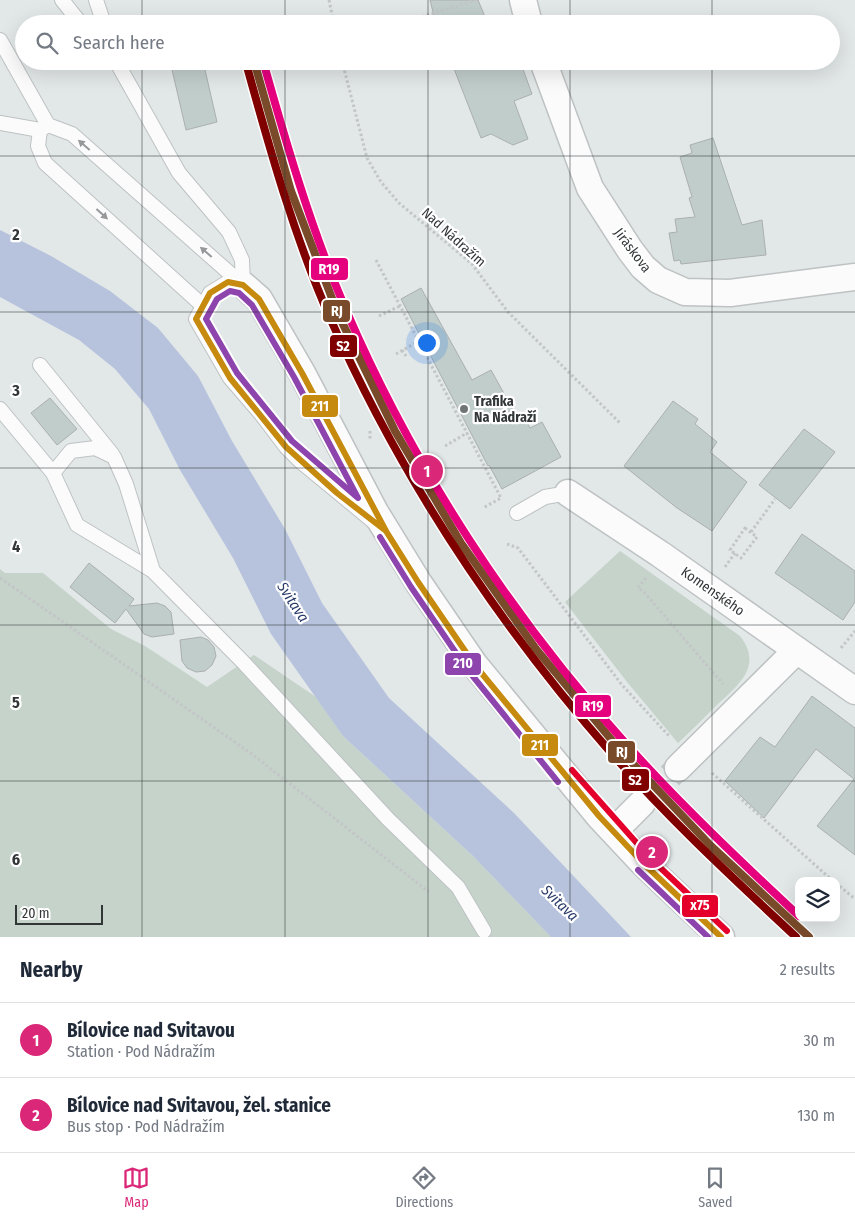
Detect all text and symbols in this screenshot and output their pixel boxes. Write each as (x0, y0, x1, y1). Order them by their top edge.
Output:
search box (15, 15, 840, 70)
icon: search (33, 29, 61, 57)
text: Search here (73, 31, 165, 54)
one-way arrow (79, 139, 91, 151)
street label: Nad Nádražím (418, 204, 489, 271)
one-way arrow (96, 208, 108, 220)
text: 2 (11, 225, 20, 244)
street label: Jiráskova (610, 225, 655, 276)
one-way arrow (200, 247, 213, 258)
line badge: R19 (310, 257, 349, 281)
text: R19 (319, 261, 339, 278)
line badge: RJ (322, 299, 351, 323)
text: RJ (331, 303, 343, 320)
your location (414, 330, 440, 356)
line badge: S2 (329, 334, 358, 358)
text: S2 (336, 338, 350, 355)
text: 3 (11, 381, 20, 400)
place label: Trafika Na Nádraží (474, 393, 537, 426)
line badge: 211 (301, 394, 339, 418)
text: 211 (310, 398, 329, 415)
marker: Trafika Na Nádraží (458, 403, 470, 415)
pin: 1 (411, 452, 443, 490)
text: 4 (12, 537, 20, 556)
street label: Komenského (678, 563, 748, 620)
water label: Svitava (273, 578, 313, 626)
line badge: 210 (444, 652, 482, 676)
text: 210 (452, 655, 473, 672)
text: 5 (12, 693, 20, 712)
line badge: R19 (574, 694, 612, 718)
text: R19 (583, 698, 603, 715)
line badge: 211 (521, 733, 559, 757)
text: 211 (530, 737, 549, 754)
line badge: RJ (607, 740, 636, 764)
text: RJ (616, 744, 628, 761)
line badge: S2 (621, 768, 650, 792)
text: S2 (628, 772, 642, 789)
pin: 2 (636, 833, 668, 871)
text: 6 (12, 850, 20, 869)
map controls (795, 877, 840, 922)
button: layers (795, 877, 840, 922)
water label: Svitava (537, 880, 582, 925)
line badge: x75 (681, 894, 719, 918)
text: x75 (689, 897, 710, 914)
scale bar (15, 902, 102, 925)
text: 20 m (22, 905, 50, 922)
text: Nearby (20, 957, 82, 983)
text: 2 results (780, 960, 835, 979)
text: Bílovice nad Svitavou (67, 1019, 235, 1042)
text: 1 (33, 1031, 39, 1050)
text: 30 m (803, 1031, 835, 1050)
text: Station · Pod Nádražím (67, 1042, 215, 1061)
text: Bílovice nad Svitavou, žel. stanice (67, 1094, 331, 1117)
text: 2 (32, 1106, 40, 1125)
text: 130 m (797, 1106, 835, 1125)
text: Bus stop · Pod Nádražím (67, 1117, 225, 1136)
tab: Map (122, 1164, 150, 1211)
tab: Directions (395, 1164, 453, 1211)
tab: Saved (698, 1164, 733, 1211)

